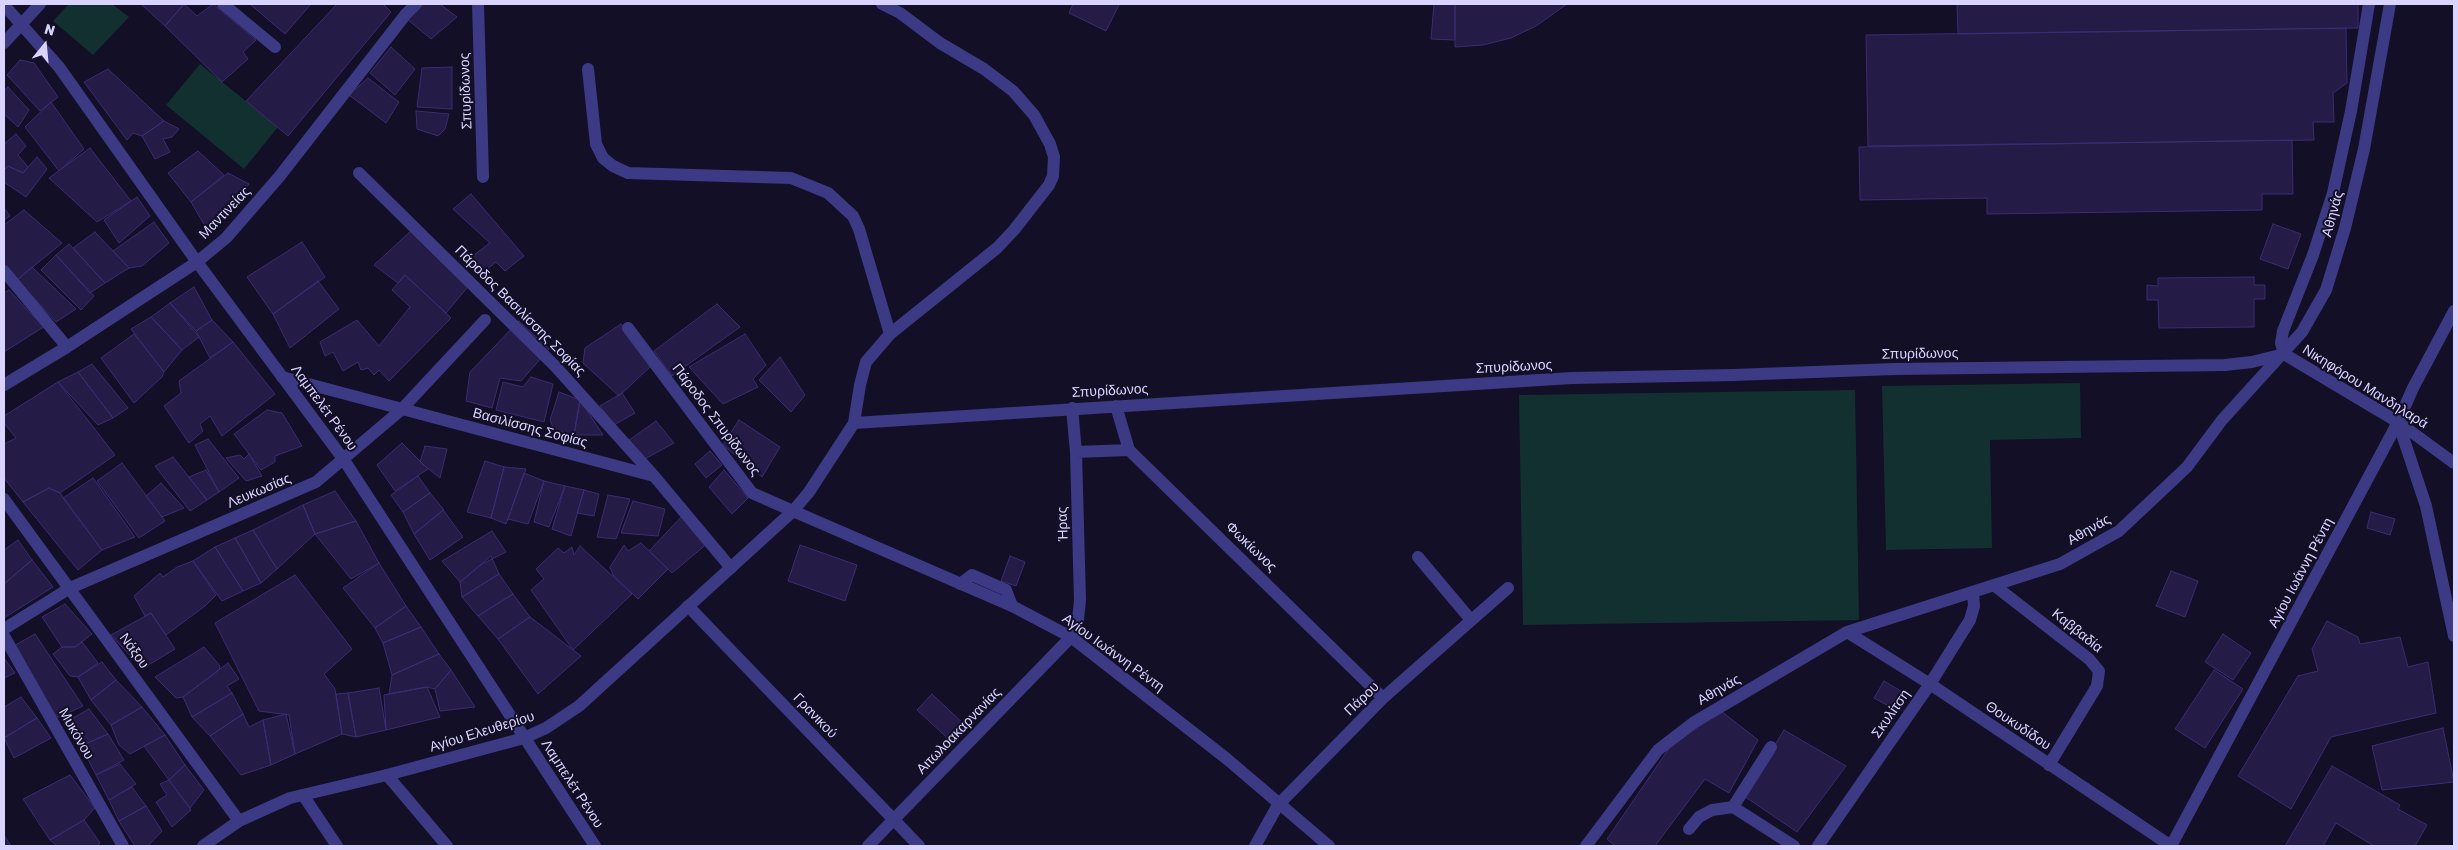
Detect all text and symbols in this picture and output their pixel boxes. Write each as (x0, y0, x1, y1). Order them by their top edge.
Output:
north arrow (20, 20, 70, 70)
text: N (42, 21, 57, 40)
street label: Σπυρίδωνος (456, 52, 476, 130)
street label: Μαντινείας (196, 183, 254, 243)
street label: Αθηνάς (2319, 189, 2347, 239)
street label: Πάροδος Βασιλίσσης Σοφίας (451, 242, 589, 380)
street label: Νικηφόρου Μανδηλαρά (2299, 341, 2431, 433)
street label: Σπυρίδωνος (1882, 345, 1958, 363)
street label: Σπυρίδωνος (1475, 357, 1553, 377)
street label: Πάροδος Σπυρίδωνος (668, 361, 764, 479)
street label: Λαμπελέτ Ρένου (287, 362, 361, 454)
street label: Σπυρίδωνος (1071, 381, 1149, 401)
street label: Βασιλίσσης Σοφίας (471, 405, 589, 451)
street label: Λευκωσίας (225, 470, 293, 512)
street label: Ήρας (1054, 506, 1072, 542)
street label: Αθηνάς (2065, 511, 2113, 549)
street label: Αγίου Ιωάννη Ρέντη (2265, 515, 2337, 631)
street label: Φωκίωνος (1222, 518, 1280, 576)
street label: Καββαδία (2048, 605, 2106, 657)
street label: Αγίου Ιωάννη Ρέντη (1059, 610, 1167, 696)
street label: Νάξου (116, 630, 152, 672)
street label: Αθηνάς (1695, 671, 1743, 709)
street label: Πάρου (1341, 679, 1383, 719)
street label: Αιτωλοακαρνανίας (913, 684, 1005, 778)
street label: Σκυλίτση (1868, 687, 1914, 741)
street label: Γρανικού (789, 690, 841, 742)
street label: Θουκυδίδου (1982, 698, 2054, 754)
street label: Μυκόνου (55, 705, 97, 763)
street label: Αγίου Ελευθερίου (427, 708, 537, 756)
street label: Λαμπελέτ Ρένου (537, 737, 607, 831)

